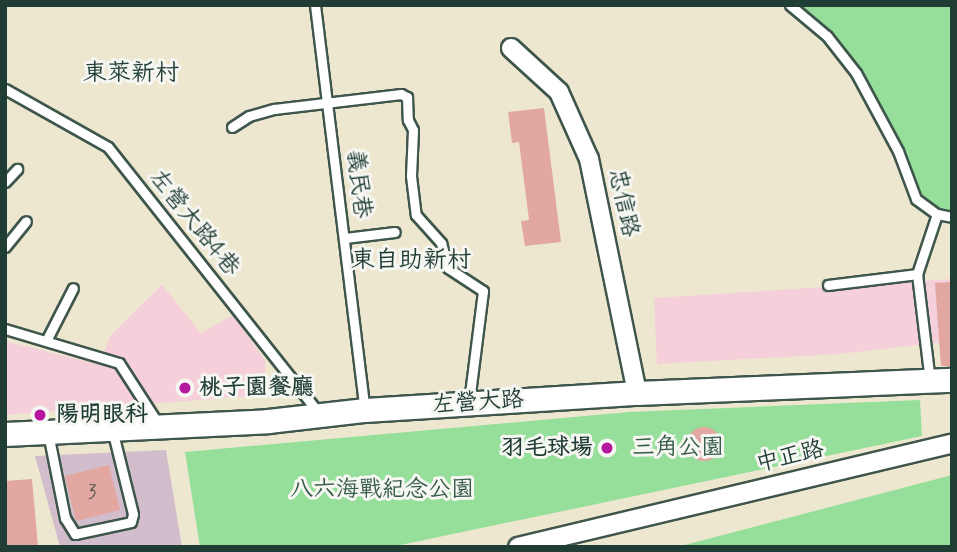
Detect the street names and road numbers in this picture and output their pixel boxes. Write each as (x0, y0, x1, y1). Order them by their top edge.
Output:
street label: 義民巷 (340, 148, 376, 220)
street label: 左營大路4巷 (143, 164, 245, 282)
street label: 忠信路 (602, 166, 644, 240)
street label: 左營大路 (431, 386, 525, 420)
street label: 中正路 (753, 436, 827, 478)

